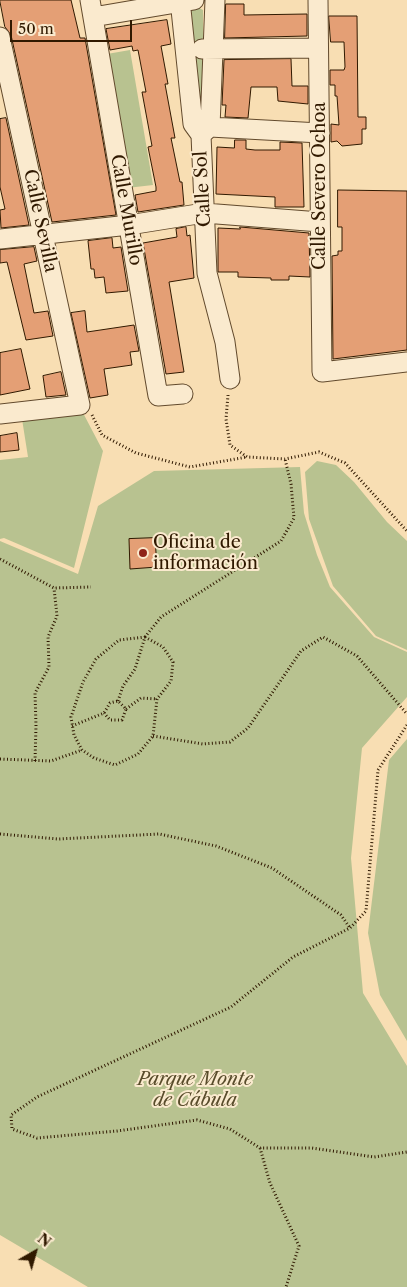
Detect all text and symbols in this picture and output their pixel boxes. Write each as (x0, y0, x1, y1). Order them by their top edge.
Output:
scale bar (12, 10, 135, 42)
text: 50 m (18, 19, 54, 38)
street label: Calle Severo Ochoa (309, 102, 331, 270)
street label: Calle Sol (190, 150, 216, 228)
street label: Calle Murillo (106, 153, 146, 267)
street label: Calle Sevilla (19, 167, 61, 275)
place label: Oficina de información (153, 532, 258, 574)
marker: Oficina de información (137, 547, 149, 559)
park label: Parque Monte de Cábula (137, 1069, 253, 1112)
north arrow (10, 1227, 60, 1277)
text: N (34, 1229, 55, 1251)

